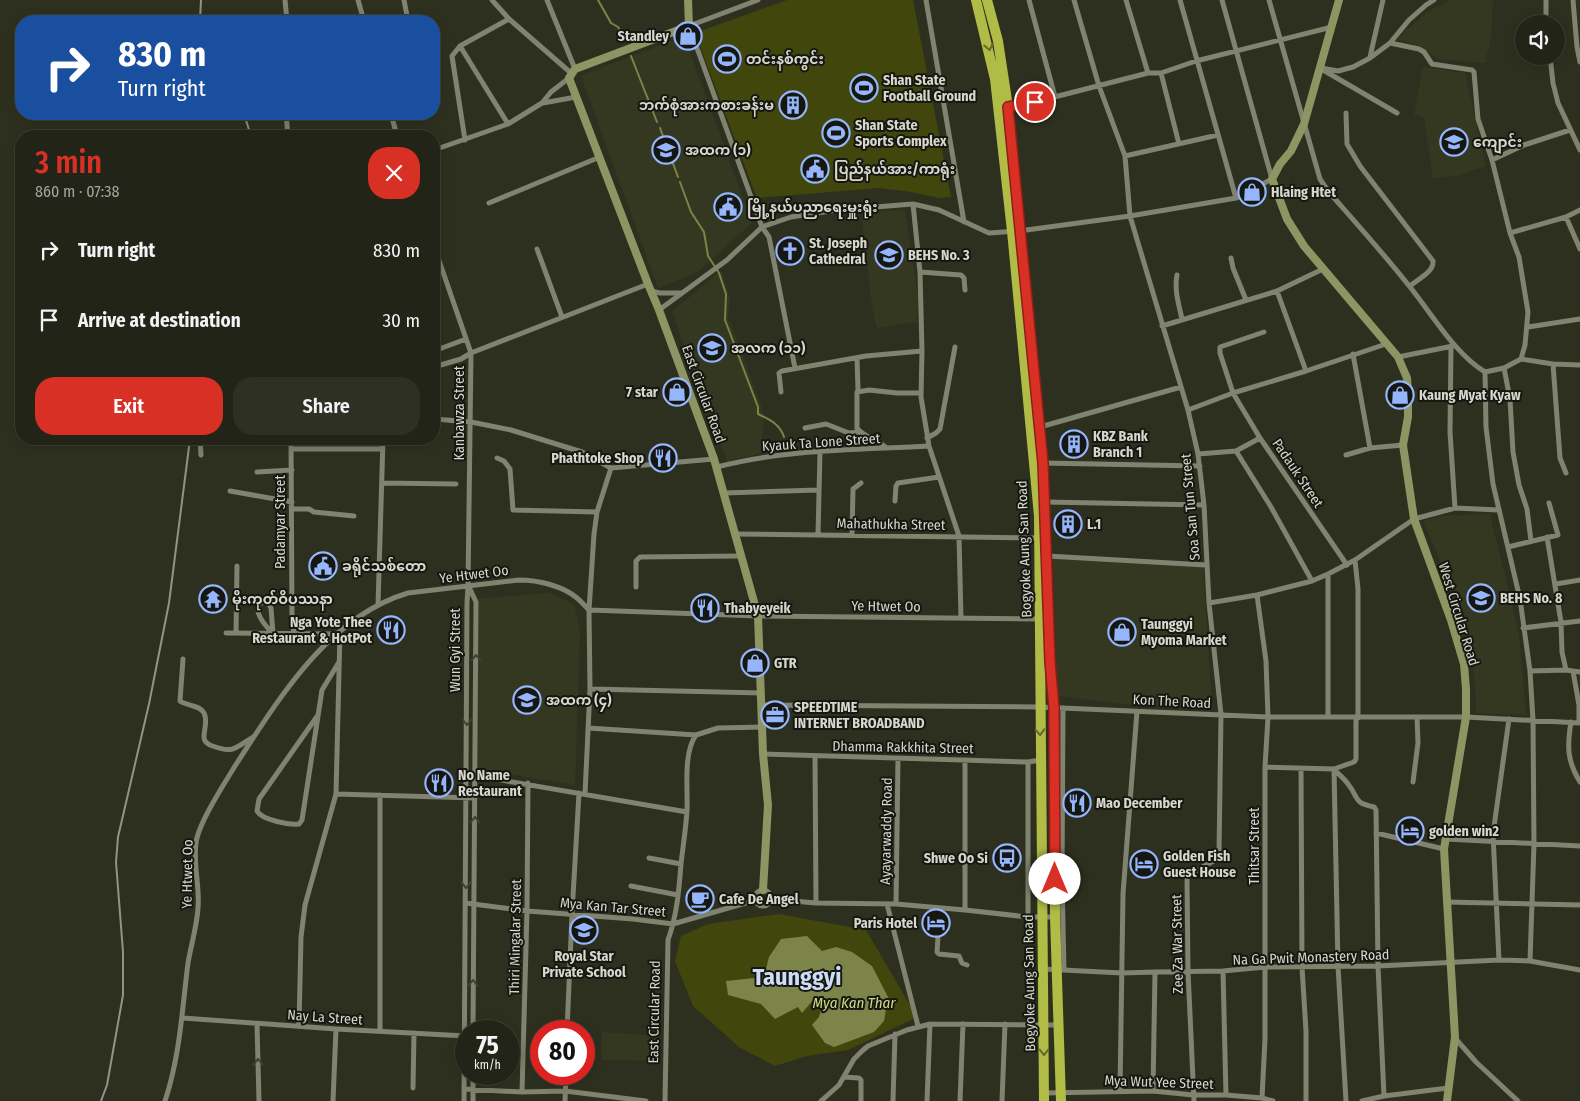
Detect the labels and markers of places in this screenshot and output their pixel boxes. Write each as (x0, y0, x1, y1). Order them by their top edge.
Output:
shop icon: Standley (673, 21, 703, 51)
place label: Standley (618, 28, 669, 45)
sports icon: တင်းနစ်ကွင်း (712, 44, 742, 74)
place label: တင်းနစ်ကွင်း (746, 49, 824, 71)
place label: Shan State Football Ground (883, 72, 976, 105)
sports icon: Shan State Football Ground (849, 73, 879, 103)
pin (1014, 81, 1056, 123)
building icon: ဘက်စုံအားကစားခန်းမ (778, 90, 808, 120)
place label: ဘက်စုံအားကစားခန်းမ (639, 95, 774, 117)
place label: Shan State Sports Complex (855, 117, 947, 150)
sports icon: Shan State Sports Complex (821, 118, 851, 148)
school or university icon: ကျောင်း (1439, 127, 1469, 157)
place label: ကျောင်း (1473, 132, 1522, 154)
school or university icon: အထက (၁) (651, 135, 681, 165)
place label: အထက (၁) (685, 142, 750, 159)
public building icon: ပြည်နယ်အား/ကာရုံး (800, 154, 830, 184)
place label: ပြည်နယ်အား/ကာရုံး (834, 159, 955, 181)
shop icon: Hlaing Htet (1237, 177, 1267, 207)
place label: Hlaing Htet (1271, 184, 1337, 201)
public building icon: မြို့နယ်ပညာရေးမှူးရုံး (713, 192, 743, 222)
place label: မြို့နယ်ပညာရေးမှူးရုံး (747, 197, 878, 219)
place label: St. Joseph Cathedral (809, 235, 867, 268)
church icon: St. Joseph Cathedral (775, 236, 805, 266)
school or university icon: BEHS No. 3 (874, 240, 904, 270)
place label: BEHS No. 3 (908, 247, 970, 264)
school or university icon: အလက (၁၁) (697, 333, 727, 363)
place label: အလက (၁၁) (731, 340, 805, 357)
shop icon: 7 star (662, 377, 692, 407)
shop icon: Kaung Myat Kyaw (1385, 380, 1415, 410)
place label: 7 star (626, 384, 659, 401)
place label: Kaung Myat Kyaw (1419, 387, 1521, 404)
place label: KBZ Bank Branch 1 (1093, 428, 1149, 461)
building icon: KBZ Bank Branch 1 (1059, 429, 1089, 459)
restaurant icon: Phathtoke Shop (648, 443, 678, 473)
place label: Phathtoke Shop (551, 450, 644, 467)
building icon: L.1 (1053, 509, 1083, 539)
place label: L.1 (1087, 516, 1101, 533)
public building icon: ခရိုင်သစ်တော (308, 551, 338, 581)
place label: ခရိုင်သစ်တော (342, 556, 427, 578)
school or university icon: BEHS No. 8 (1466, 583, 1496, 613)
temple icon: မိုးကုတ်ဝိပဿနာ (198, 584, 228, 614)
place label: မိုးကုတ်ဝိပဿနာ (232, 589, 333, 611)
place label: BEHS No. 8 (1500, 590, 1563, 607)
restaurant icon: Thabyeyeik (690, 593, 720, 623)
place label: Thabyeyeik (724, 600, 791, 617)
place label: Nga Yote Thee Restaurant & HotPot (252, 614, 373, 647)
restaurant icon: Nga Yote Thee Restaurant & HotPot (376, 615, 406, 645)
place label: Taunggyi Myoma Market (1141, 616, 1228, 649)
shop icon: Taunggyi Myoma Market (1107, 617, 1137, 647)
shop icon: GTR (740, 648, 770, 678)
place label: GTR (774, 655, 797, 672)
school or university icon: အထက (၄) (512, 685, 542, 715)
place label: အထက (၄) (546, 692, 611, 712)
place label: SPEEDTIME INTERNET BROADBAND (794, 699, 925, 732)
office icon: SPEEDTIME INTERNET BROADBAND (760, 700, 790, 730)
place label: No Name Restaurant (458, 767, 523, 800)
restaurant icon: No Name Restaurant (424, 768, 454, 798)
restaurant icon: Mao December (1062, 788, 1092, 818)
place label: Mao December (1096, 795, 1183, 812)
hotel icon: golden win2 (1395, 816, 1425, 846)
place label: golden win2 (1429, 823, 1499, 840)
bus stop icon: Shwe Oo Si (992, 843, 1022, 873)
place label: Golden Fish Guest House (1163, 848, 1236, 881)
hotel icon: Golden Fish Guest House (1129, 849, 1159, 879)
place label: Shwe Oo Si (924, 850, 988, 867)
cafe icon: Cafe De Angel (685, 884, 715, 914)
place label: Cafe De Angel (719, 891, 799, 908)
hotel icon: Paris Hotel (921, 908, 951, 938)
school or university icon: Royal Star Private School (569, 915, 599, 945)
place label: Paris Hotel (854, 915, 917, 932)
place label: Royal Star Private School (542, 948, 626, 981)

